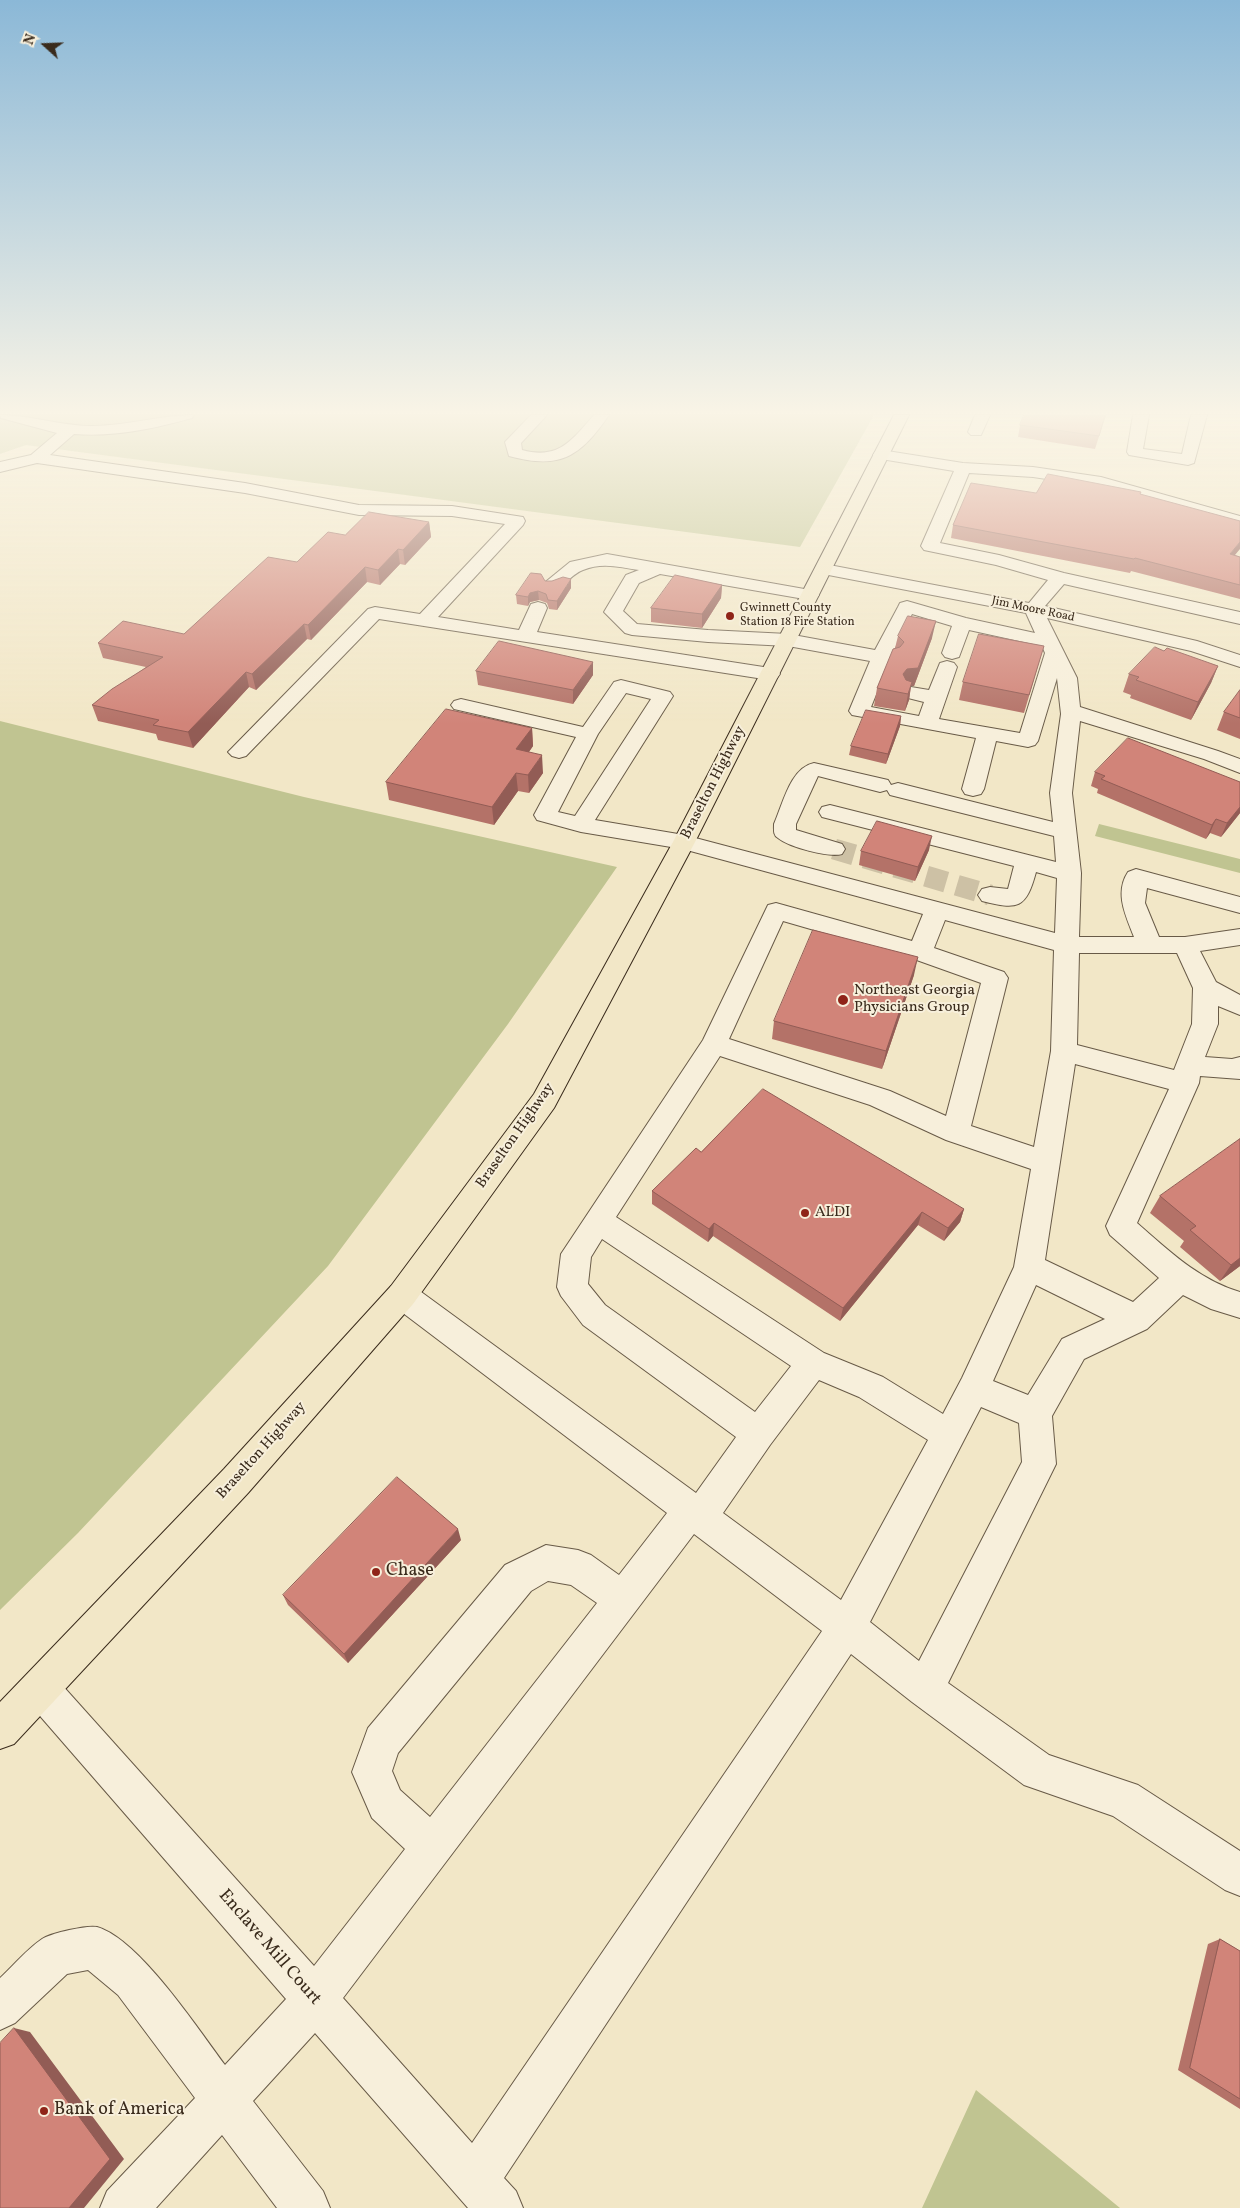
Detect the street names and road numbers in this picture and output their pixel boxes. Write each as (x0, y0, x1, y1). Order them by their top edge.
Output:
street label: Jim Moore Road (990, 594, 1076, 626)
street label: Braselton Highway (678, 723, 750, 843)
street label: Braselton Highway (473, 1080, 559, 1192)
street label: Braselton Highway (214, 1399, 310, 1503)
street label: Enclave Mill Court (213, 1886, 325, 2010)

